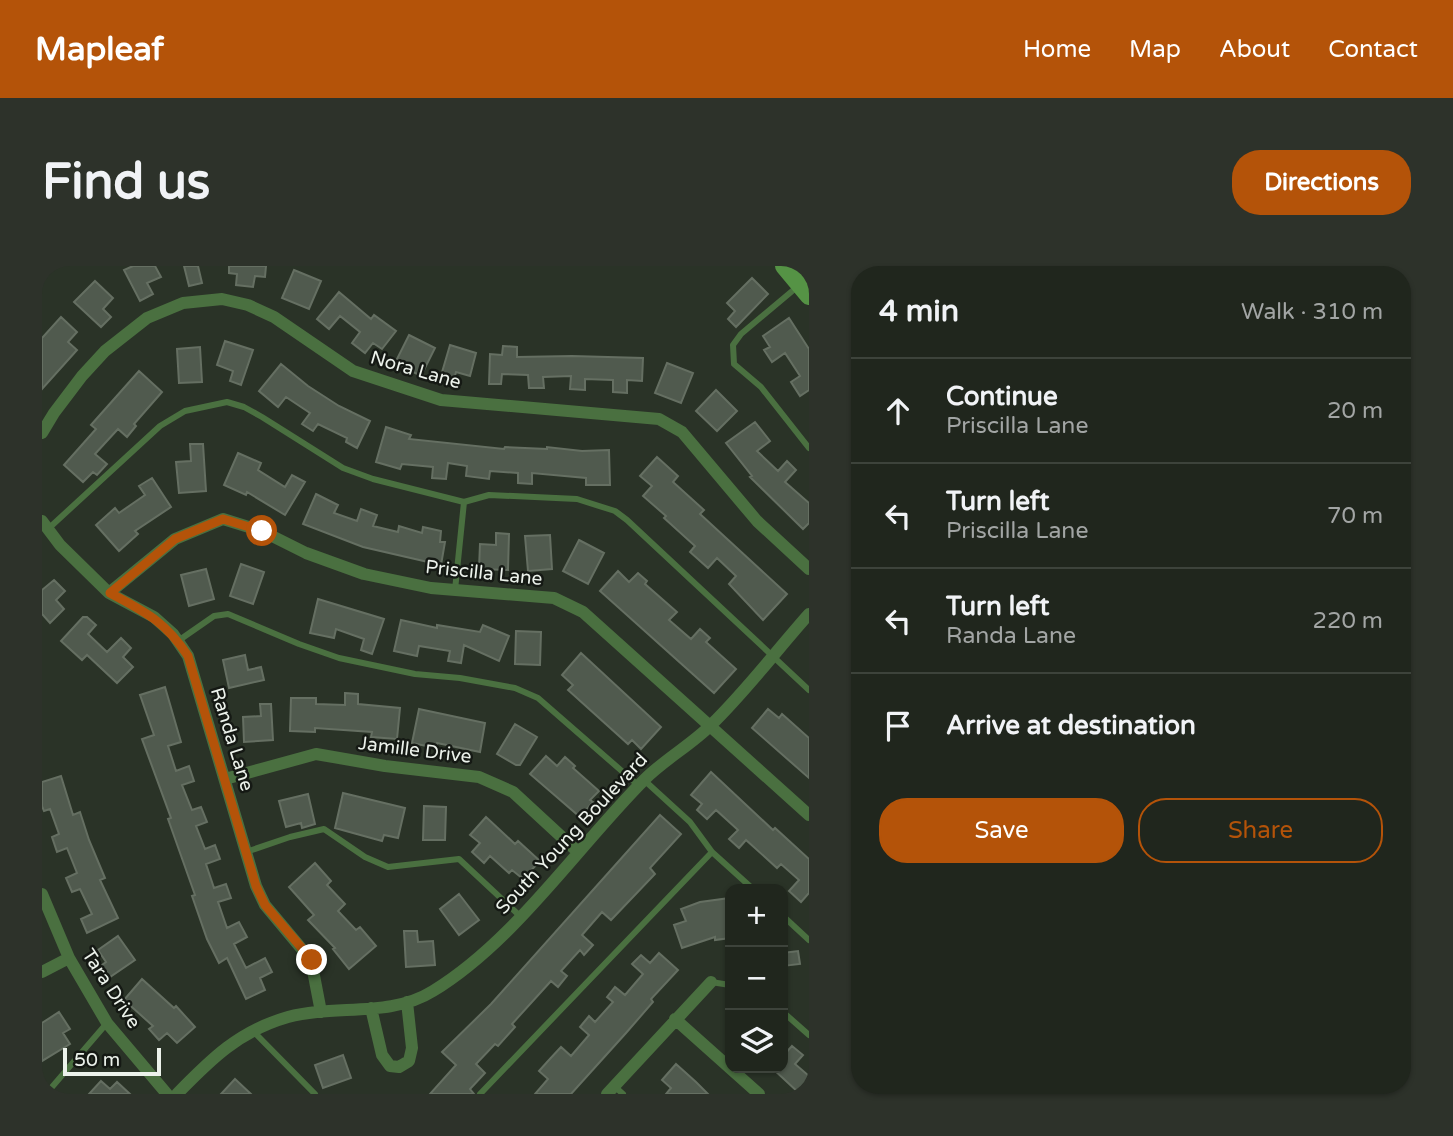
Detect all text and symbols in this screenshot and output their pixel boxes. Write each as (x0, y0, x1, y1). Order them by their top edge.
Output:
text: Mapleaf (35, 30, 164, 69)
text: Home (1023, 35, 1091, 64)
text: Map (1129, 35, 1181, 64)
text: About (1219, 35, 1290, 64)
text: Contact (1328, 35, 1418, 64)
button: Directions (1232, 150, 1411, 215)
text: Find us (42, 153, 210, 212)
text: 4 min (879, 293, 959, 330)
text: Walk · 310 m (1241, 298, 1383, 326)
street label: Nora Lane (368, 347, 464, 393)
text: Continue (946, 381, 1058, 412)
icon: ahead (879, 392, 917, 430)
text: 20 m (1327, 397, 1383, 425)
text: Priscilla Lane (946, 412, 1088, 440)
text: Turn left (946, 486, 1049, 517)
icon: left (879, 497, 917, 535)
text: 70 m (1327, 502, 1383, 530)
route start (246, 515, 277, 546)
text: Priscilla Lane (946, 517, 1088, 545)
street label: Priscilla Lane (424, 556, 544, 590)
text: Turn left (946, 591, 1049, 622)
icon: left (879, 602, 917, 640)
text: 220 m (1313, 607, 1383, 635)
text: Randa Lane (946, 622, 1076, 650)
street label: Randa Lane (206, 685, 258, 794)
icon: arrive (879, 707, 917, 745)
text: Arrive at destination (946, 710, 1196, 741)
street label: Jamille Drive (357, 732, 473, 768)
street label: South Young Boulevard (491, 749, 652, 919)
button: Save (879, 798, 1124, 863)
button: Share (1138, 798, 1383, 863)
map controls (725, 884, 788, 1073)
button: + (725, 884, 788, 947)
route end (296, 944, 327, 975)
street label: Tara Drive (77, 945, 145, 1032)
button: − (725, 947, 788, 1010)
button: layers (725, 1010, 788, 1073)
scale bar (63, 1045, 161, 1077)
text: 50 m (74, 1049, 120, 1071)

